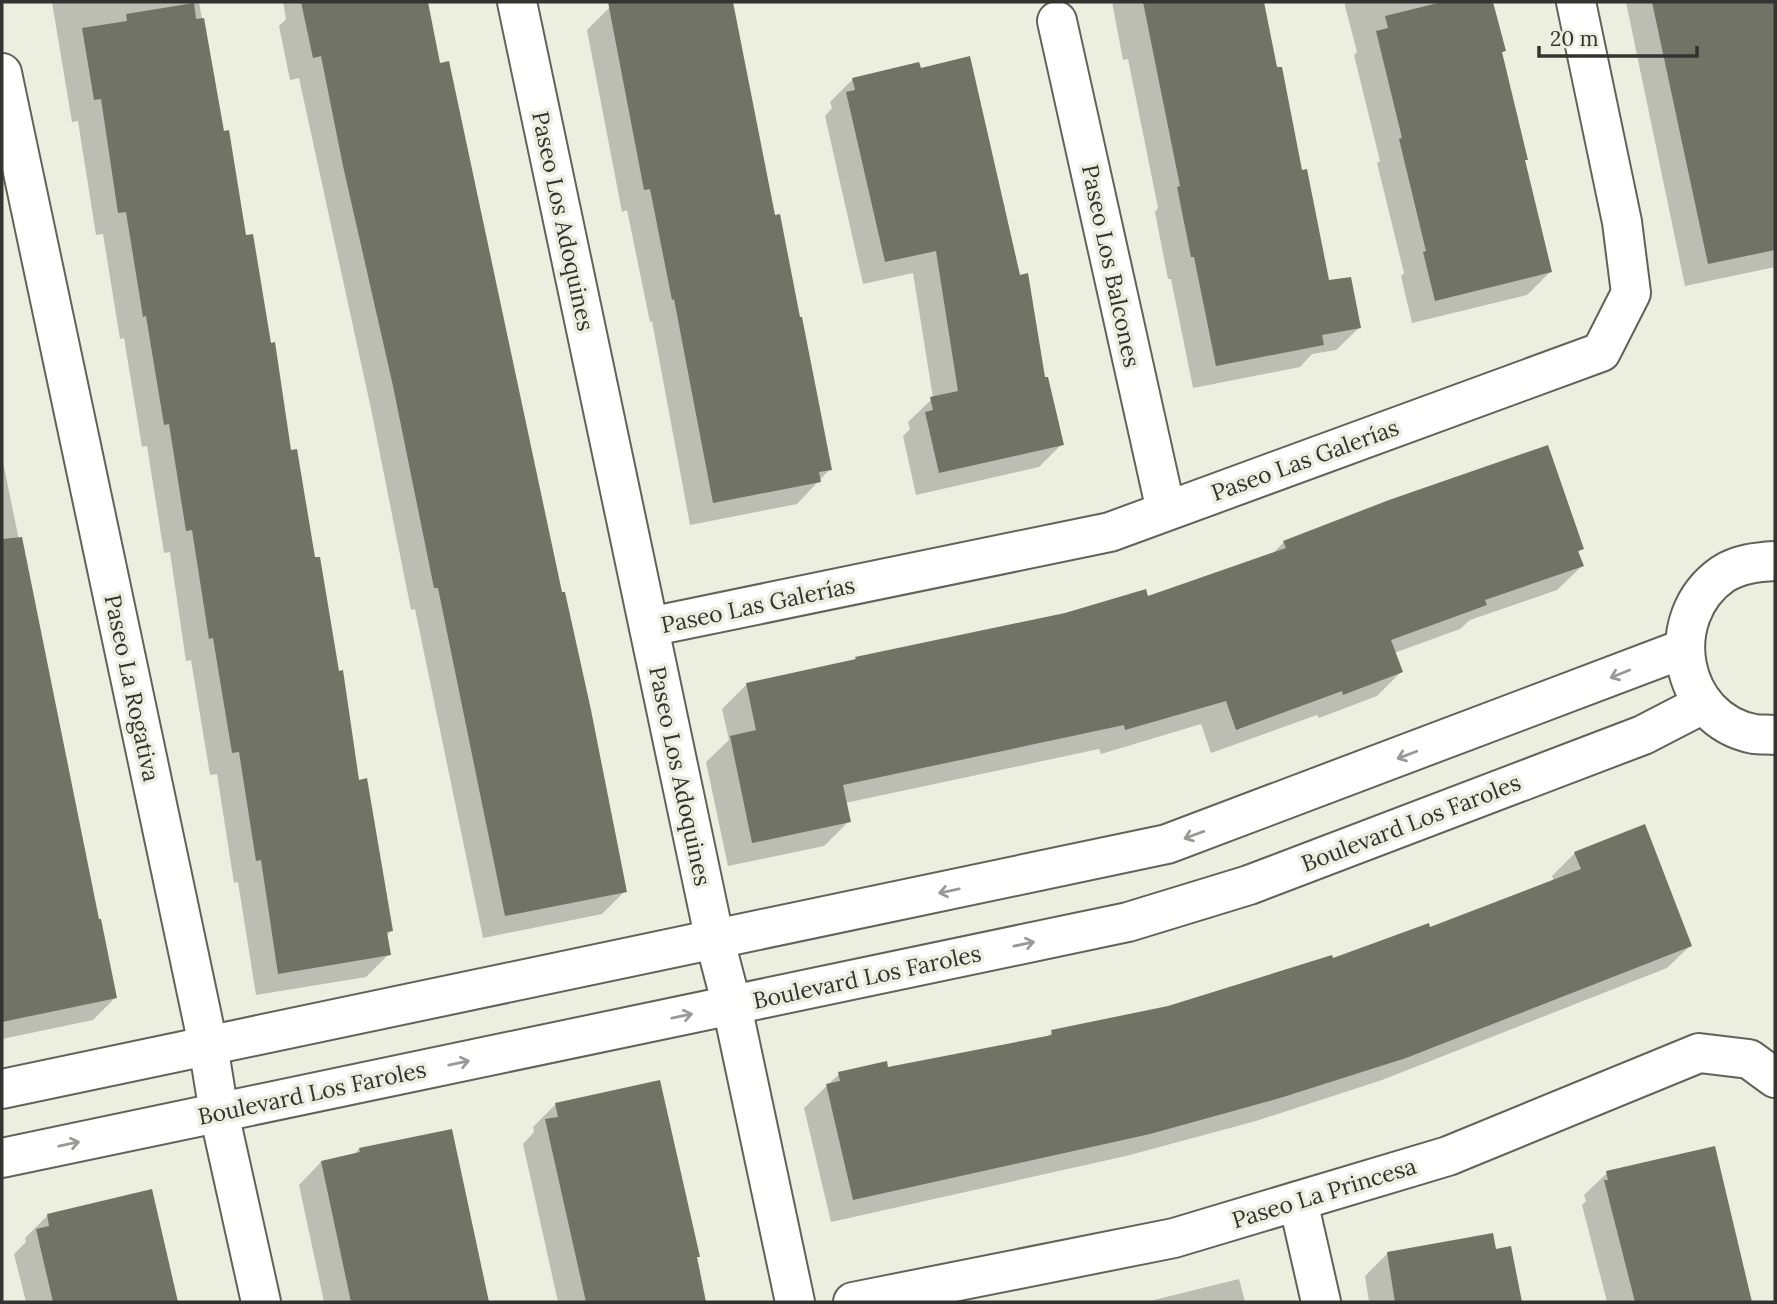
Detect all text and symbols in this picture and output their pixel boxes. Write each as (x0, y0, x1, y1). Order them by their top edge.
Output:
scale bar (1539, 14, 1696, 58)
text: 20 m (1550, 25, 1599, 52)
street label: Paseo Los Adoquines (526, 108, 601, 333)
street label: Paseo Los Balcones (1076, 162, 1147, 370)
street label: Paseo Las Galerías (1207, 412, 1403, 507)
street label: Paseo Las Galerías (658, 570, 858, 639)
street label: Paseo La Rogativa (98, 592, 167, 784)
street label: Paseo Los Adoquines (643, 663, 718, 888)
one-way arrow (1609, 669, 1631, 682)
one-way arrow (1397, 750, 1419, 762)
street label: Boulevard Los Faroles (1297, 767, 1525, 878)
one-way arrow (1184, 829, 1206, 842)
one-way arrow (938, 884, 961, 898)
one-way arrow (1012, 937, 1035, 951)
street label: Boulevard Los Faroles (750, 938, 984, 1015)
one-way arrow (670, 1009, 693, 1023)
street label: Boulevard Los Faroles (195, 1054, 429, 1131)
one-way arrow (447, 1055, 470, 1069)
one-way arrow (57, 1137, 80, 1151)
street label: Paseo La Princesa (1228, 1151, 1420, 1234)

